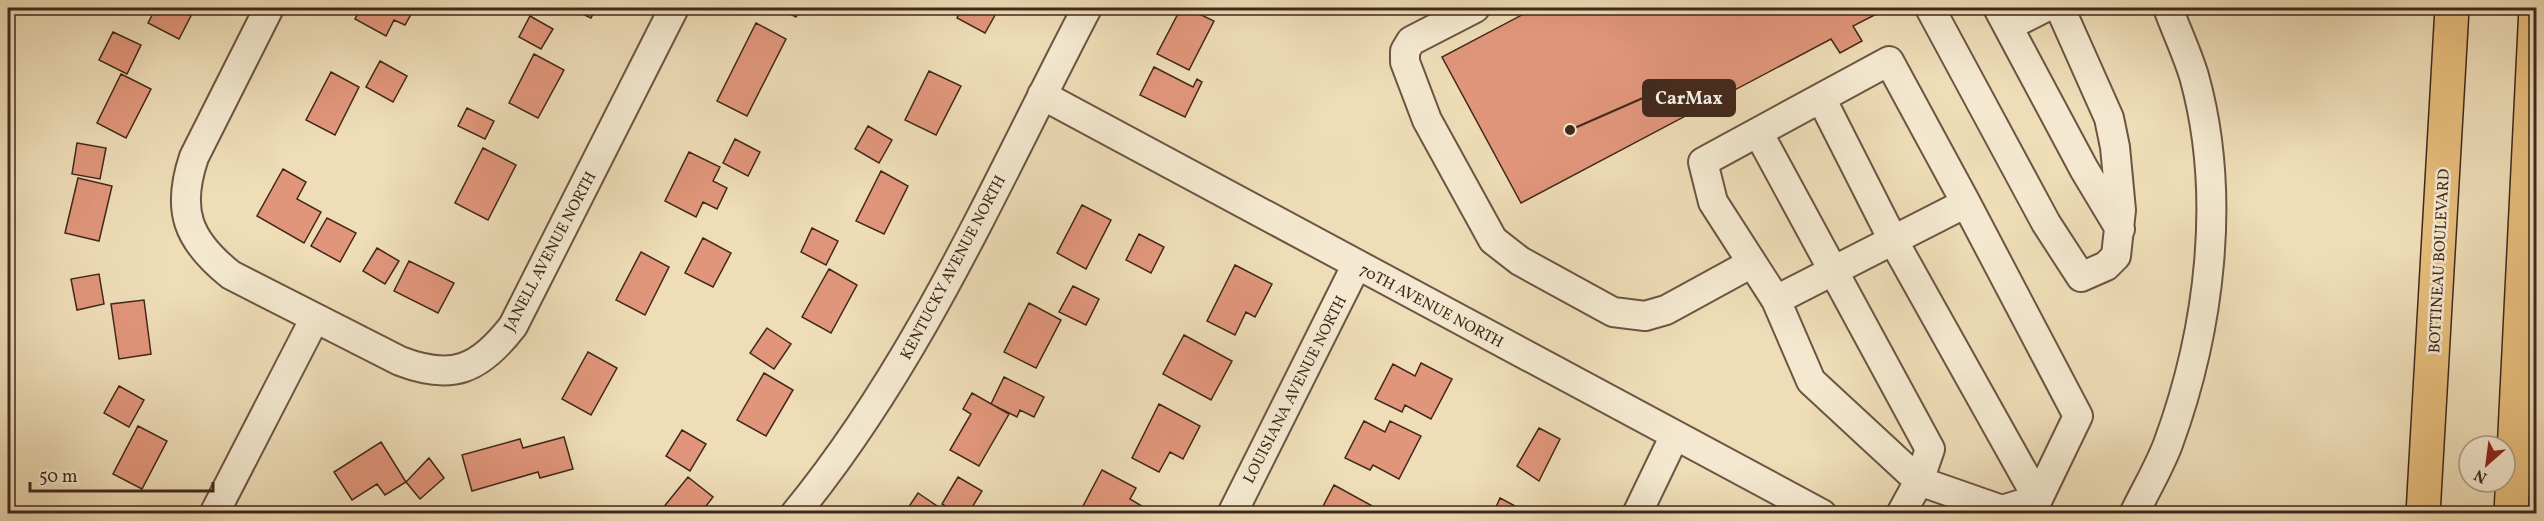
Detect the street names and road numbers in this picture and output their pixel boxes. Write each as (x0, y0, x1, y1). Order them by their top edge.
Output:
street label: JANELL AVENUE NORTH (499, 168, 602, 336)
street label: BOTTINEAU BOULEVARD (2424, 168, 2456, 354)
street label: KENTUCKY AVENUE NORTH (896, 172, 1012, 364)
street label: 70TH AVENUE NORTH (1355, 259, 1507, 354)
street label: LOUISIANA AVENUE NORTH (1239, 292, 1353, 488)

